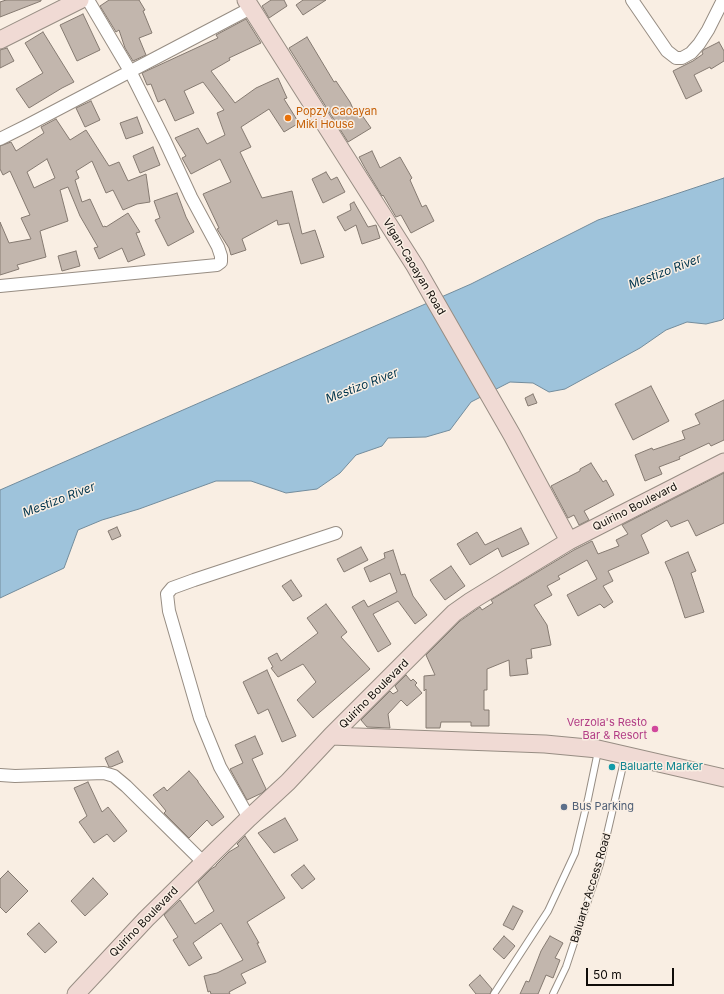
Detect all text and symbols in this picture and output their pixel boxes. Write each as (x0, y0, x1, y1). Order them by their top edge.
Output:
place label: Popzy Caoayan Miki House (296, 105, 377, 131)
marker: Popzy Caoayan Miki House (283, 113, 293, 123)
street label: Vigan-Caoayan Road (380, 216, 448, 318)
water label: Mestizo River (627, 252, 703, 292)
water label: Mestizo River (324, 366, 400, 406)
water label: Mestizo River (21, 480, 97, 520)
street label: Quirino Boulevard (591, 480, 679, 534)
street label: Quirino Boulevard (336, 656, 412, 732)
place label: Verzola's Resto Bar & Resort (567, 716, 647, 742)
marker: Verzola's Resto Bar & Resort (650, 724, 660, 734)
place label: Baluarte Marker (620, 760, 703, 774)
marker: Baluarte Marker (607, 762, 617, 772)
place label: Bus Parking (572, 800, 634, 814)
marker: Bus Parking (559, 802, 569, 812)
street label: Baluarte Access Road (568, 832, 614, 944)
street label: Quirino Boulevard (107, 884, 181, 960)
scale bar (588, 960, 676, 986)
text: 50 m (593, 967, 622, 982)

